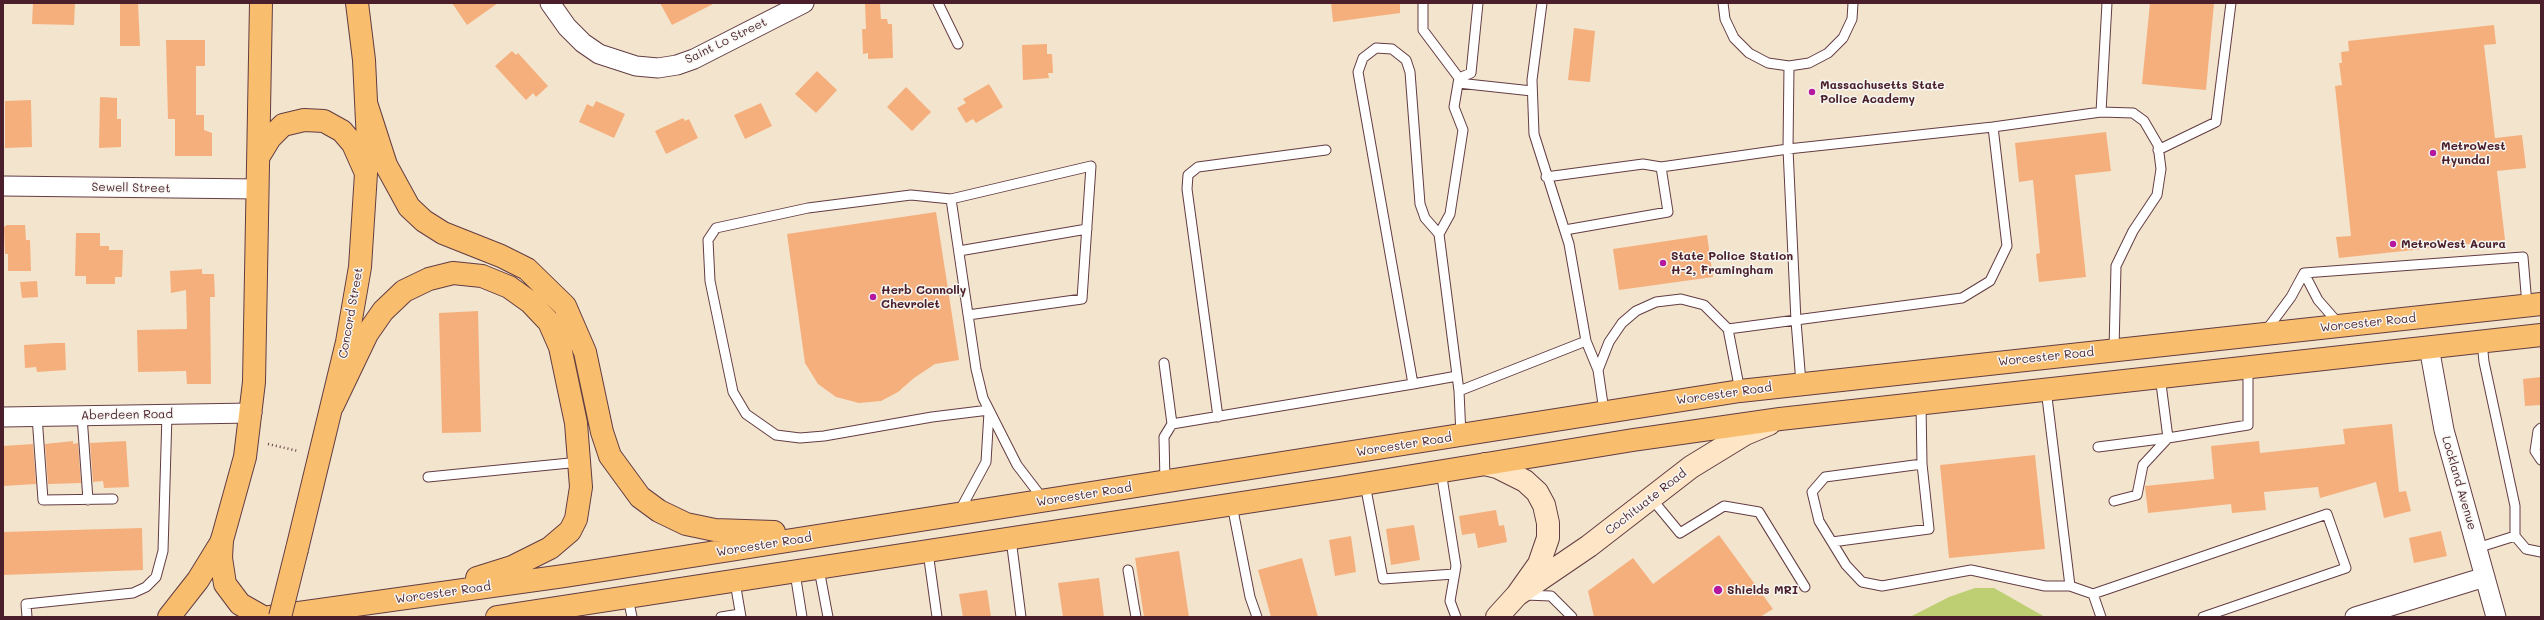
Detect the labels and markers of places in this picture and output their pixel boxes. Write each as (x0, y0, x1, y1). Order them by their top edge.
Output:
place label: Massachusetts State Police Academy (1820, 78, 1944, 106)
marker: Massachusetts State Police Academy (1807, 87, 1817, 97)
place label: MetroWest Hyundai (2441, 139, 2505, 167)
marker: MetroWest Hyundai (2428, 148, 2438, 158)
place label: MetroWest Acura (2401, 237, 2506, 251)
marker: MetroWest Acura (2388, 239, 2398, 249)
place label: State Police Station H-2, Framingham (1671, 249, 1793, 277)
marker: State Police Station H-2, Framingham (1658, 258, 1668, 268)
place label: Herb Connolly Chevrolet (881, 283, 966, 311)
marker: Herb Connolly Chevrolet (868, 292, 878, 302)
place label: Shields MRI (1727, 583, 1798, 597)
marker: Shields MRI (1712, 584, 1724, 596)

